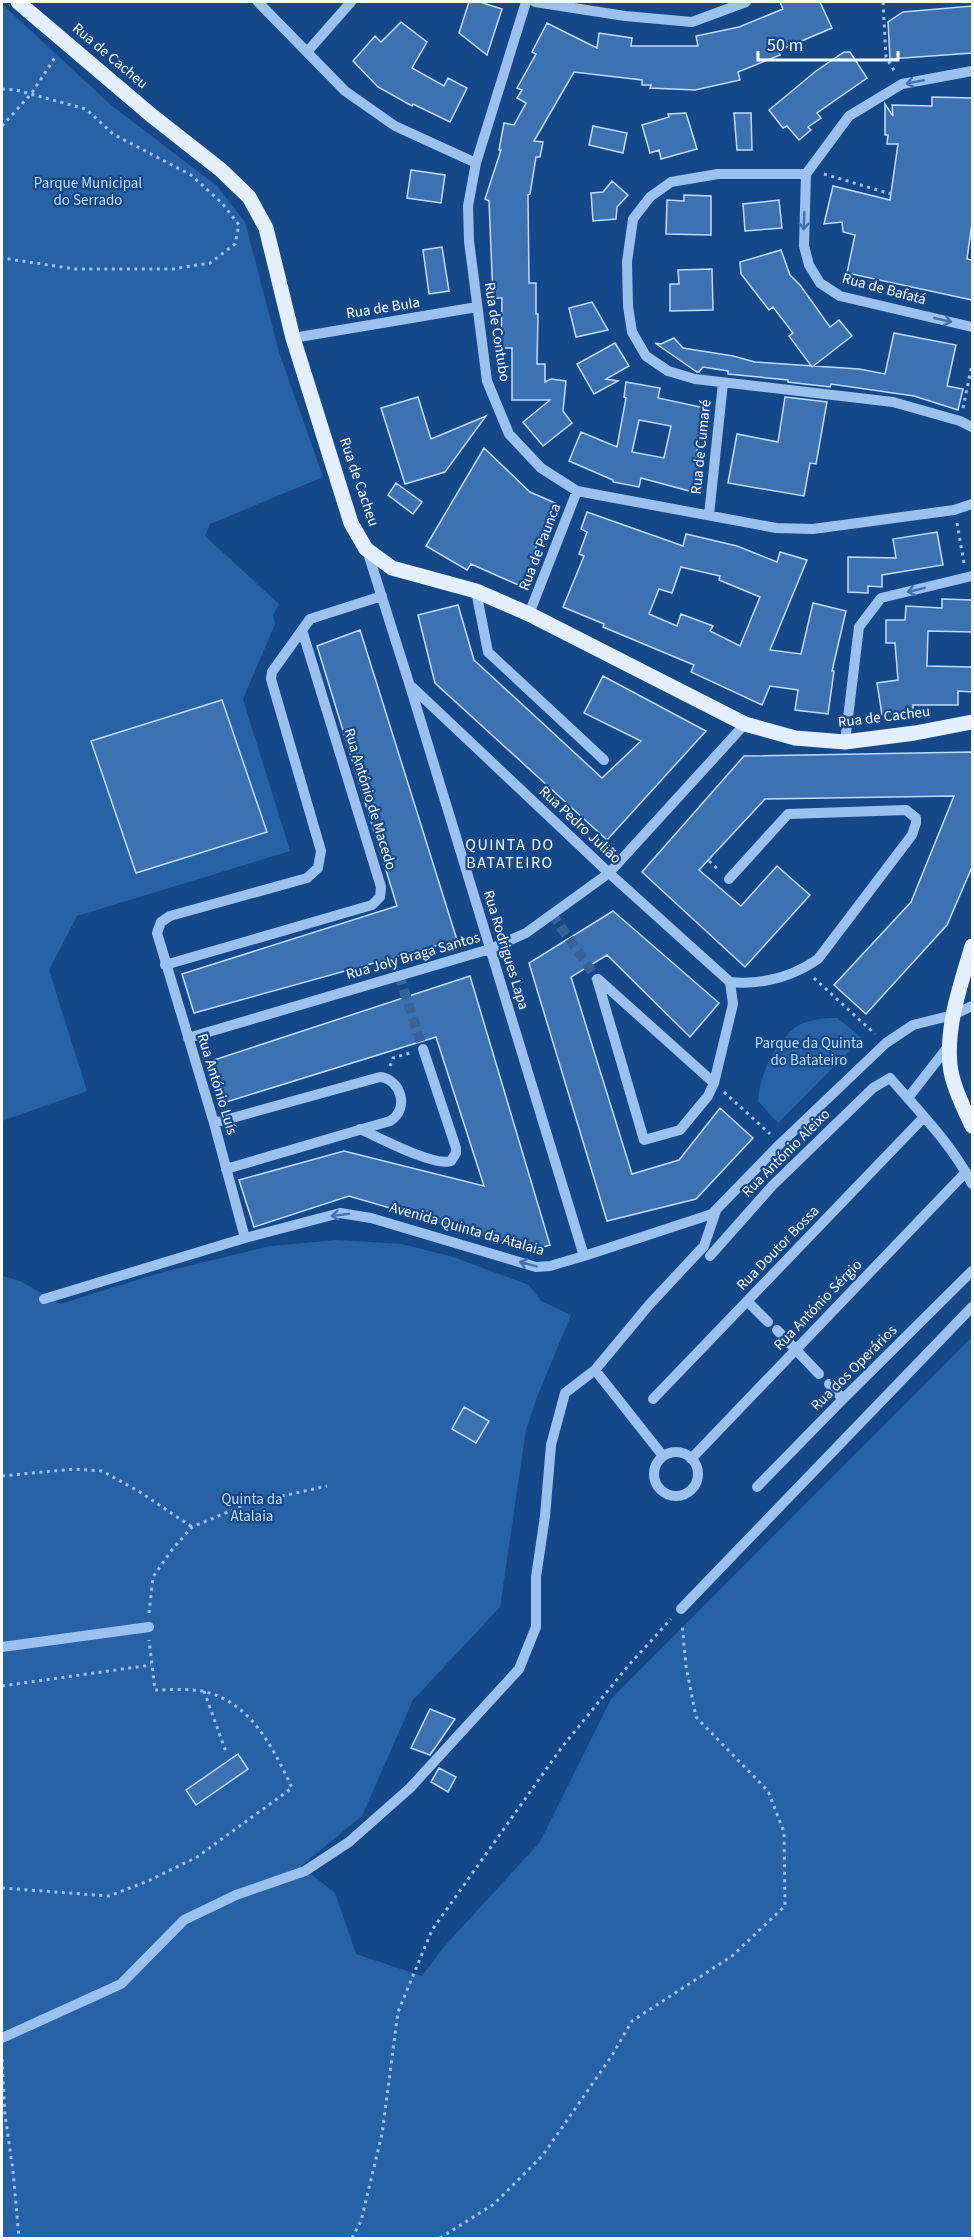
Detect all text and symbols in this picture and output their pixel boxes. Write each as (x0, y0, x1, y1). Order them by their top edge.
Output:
street label: Rua de Cacheu (68, 18, 152, 94)
scale bar (758, 24, 898, 62)
text: 50 m (767, 33, 803, 58)
one-way arrow (906, 76, 925, 88)
park label: Parque Municipal do Serrado (34, 173, 142, 211)
one-way arrow (799, 211, 810, 231)
street label: Rua de Bafatá (840, 268, 928, 310)
street label: Rua de Contubo (479, 281, 515, 383)
street label: Rua de Bula (345, 292, 421, 324)
one-way arrow (933, 315, 952, 327)
street label: Rua de Cumaré (686, 399, 716, 495)
street label: Rua de Cacheu (334, 435, 384, 529)
street label: Rua de Paunca (514, 500, 566, 594)
one-way arrow (907, 584, 926, 596)
street label: Rua de Cacheu (837, 701, 931, 733)
street label: Rua António de Macedo (338, 726, 402, 872)
street label: Rua Pedro Julião (534, 781, 626, 869)
district label: QUINTA DO BATATEIRO (465, 834, 555, 874)
street label: Rua Rodrigues Lapa (478, 888, 534, 1012)
street label: Rua Joly Braga Santos (344, 927, 482, 985)
street label: Rua António Luís (192, 1031, 242, 1137)
park label: Parque da Quinta do Batateiro (755, 1033, 863, 1071)
street label: Rua António Aleixo (737, 1104, 835, 1202)
street label: Avenida Quinta da Atalaia (387, 1197, 547, 1261)
street label: Rua Doutor Bossa (732, 1201, 824, 1295)
one-way arrow (331, 1210, 351, 1221)
street label: Rua António Sérgio (769, 1255, 867, 1355)
one-way arrow (519, 1258, 538, 1270)
street label: Rua dos Operários (806, 1320, 902, 1416)
park label: Quinta da Atalaia (221, 1489, 283, 1527)

